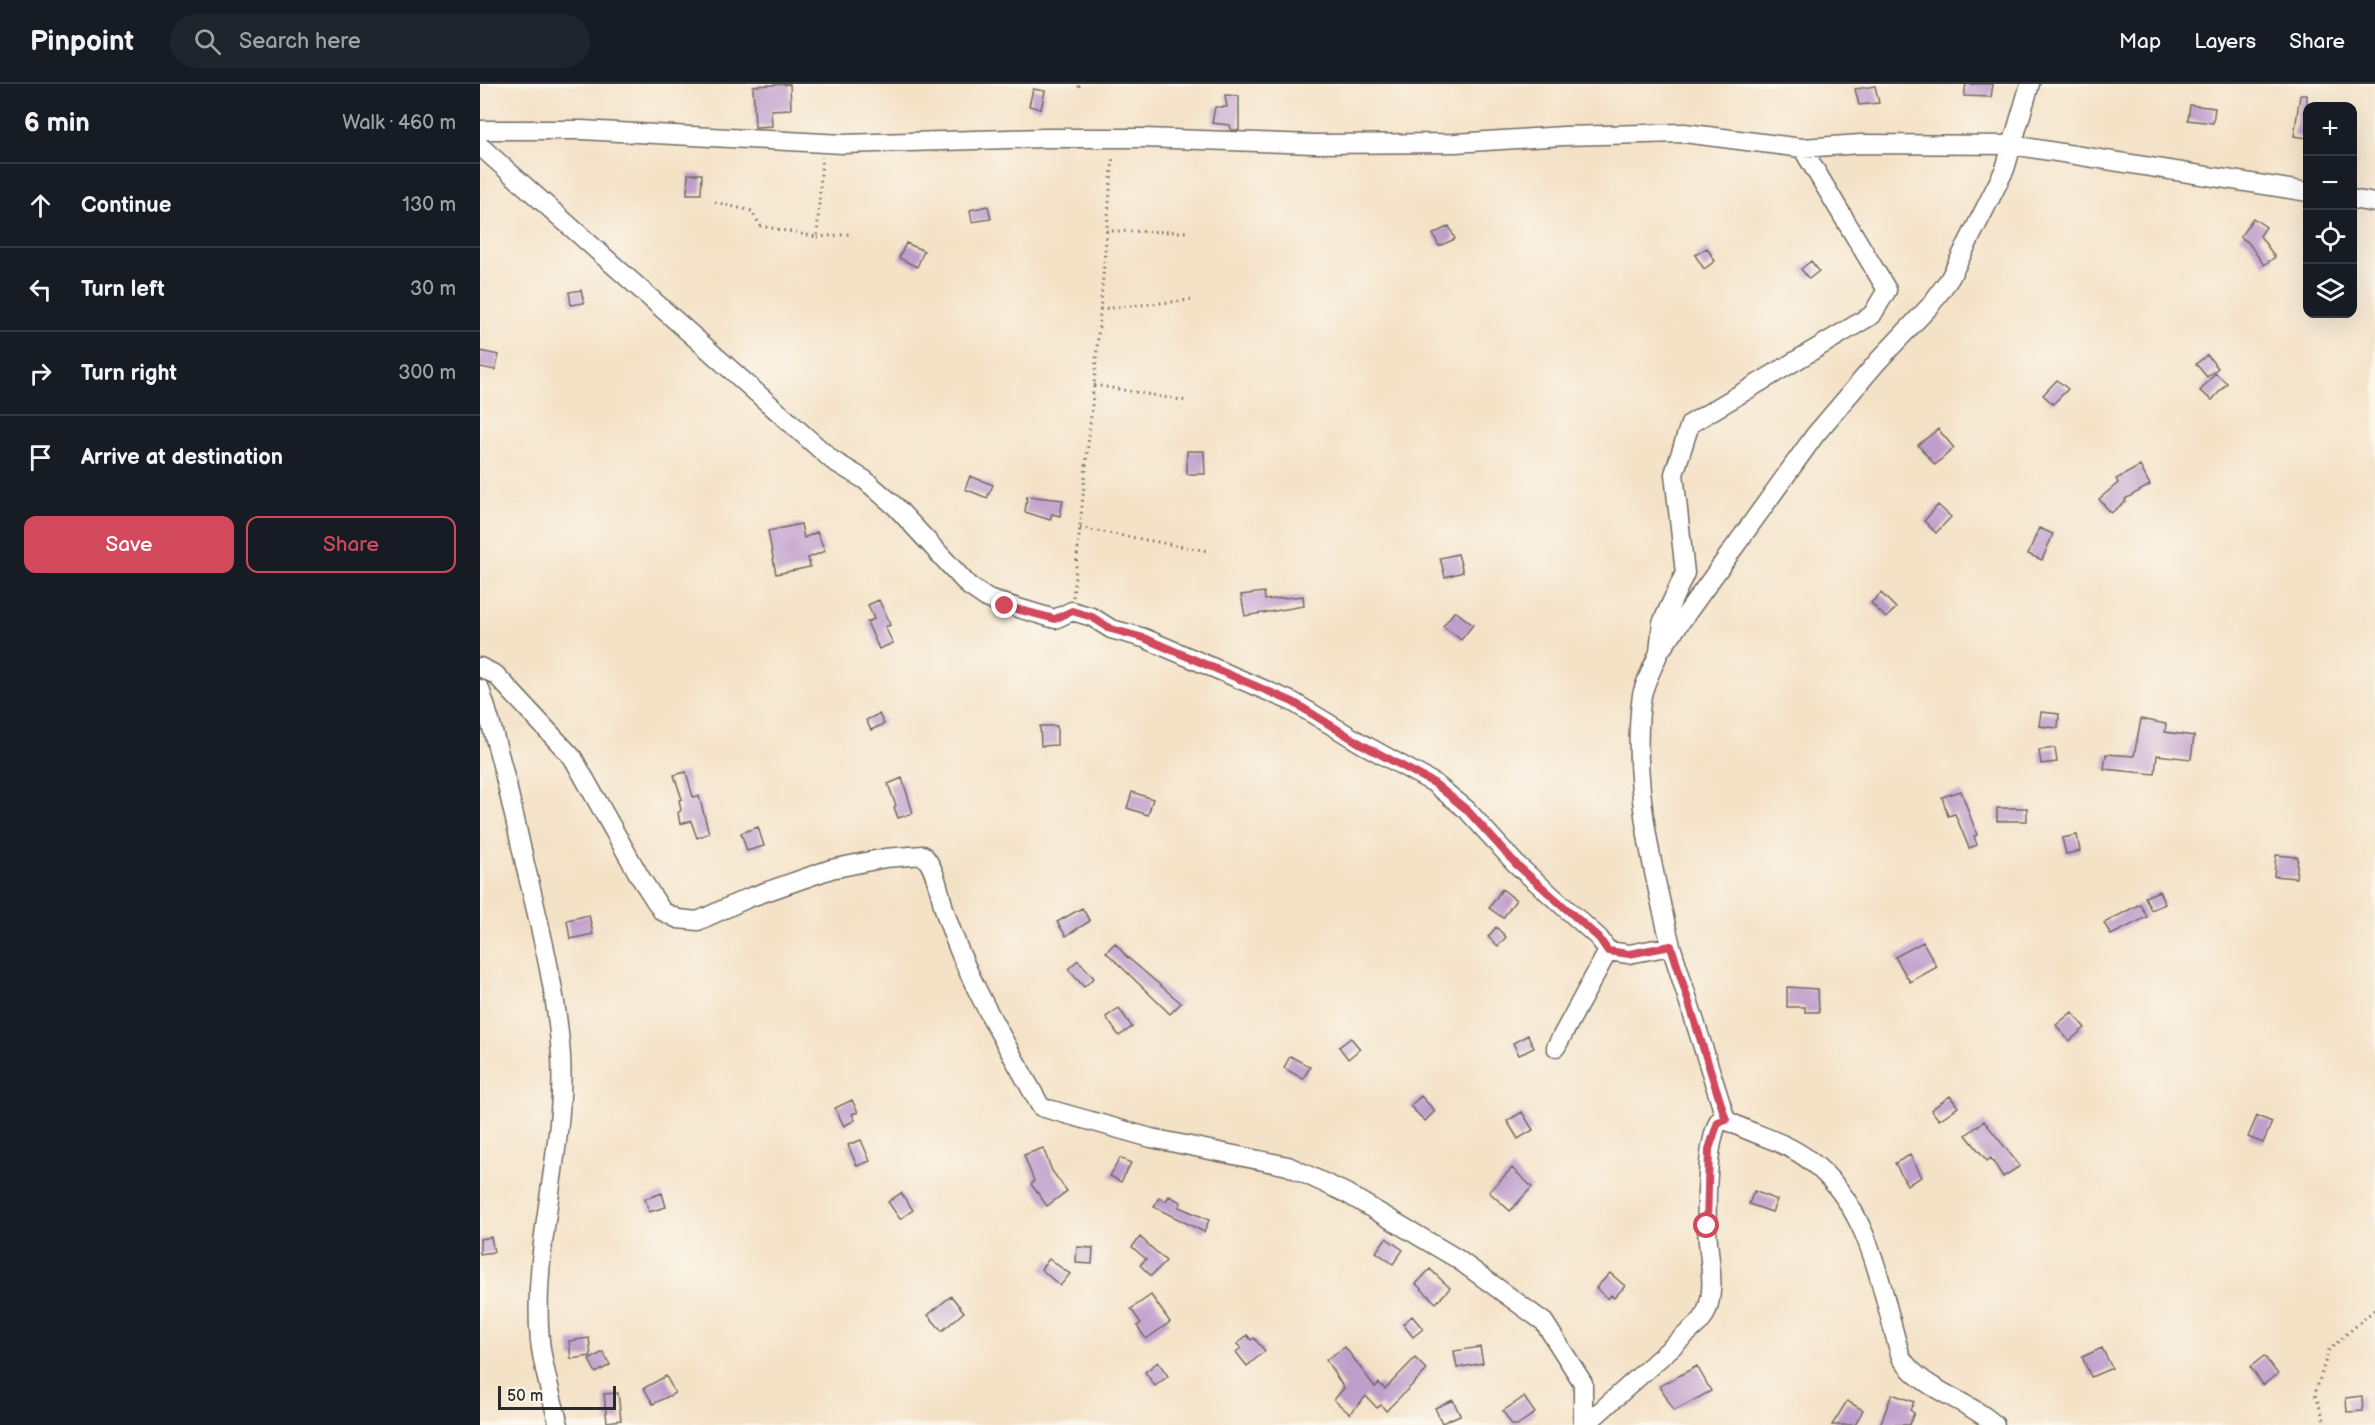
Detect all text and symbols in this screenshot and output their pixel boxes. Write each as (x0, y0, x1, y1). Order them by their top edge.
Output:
search box (170, 14, 590, 68)
text: Pinpoint (30, 25, 134, 58)
icon: search (191, 25, 224, 58)
text: Search here (239, 28, 361, 55)
text: Map (2119, 29, 2161, 54)
text: Layers (2194, 29, 2256, 54)
text: Share (2289, 29, 2345, 54)
map controls (2303, 102, 2357, 318)
button: + (2303, 102, 2357, 156)
text: 6 min (24, 108, 90, 139)
text: Walk · 460 m (342, 111, 456, 135)
button: − (2303, 156, 2357, 210)
icon: ahead (24, 189, 57, 222)
text: Continue (81, 192, 171, 219)
text: 130 m (402, 193, 456, 217)
button: locate (2303, 210, 2357, 264)
button: layers (2303, 264, 2357, 318)
icon: left (24, 273, 57, 306)
text: Turn left (81, 276, 165, 303)
text: 30 m (410, 277, 456, 301)
icon: right (24, 357, 57, 390)
text: Turn right (81, 360, 177, 387)
text: 300 m (398, 361, 456, 385)
icon: arrive (24, 441, 57, 474)
text: Arrive at destination (81, 444, 283, 471)
button: Save (24, 516, 234, 573)
button: Share (246, 516, 456, 573)
route end (991, 592, 1017, 618)
route start (1693, 1212, 1719, 1238)
scale bar (498, 1383, 616, 1410)
text: 50 m (507, 1387, 543, 1406)

